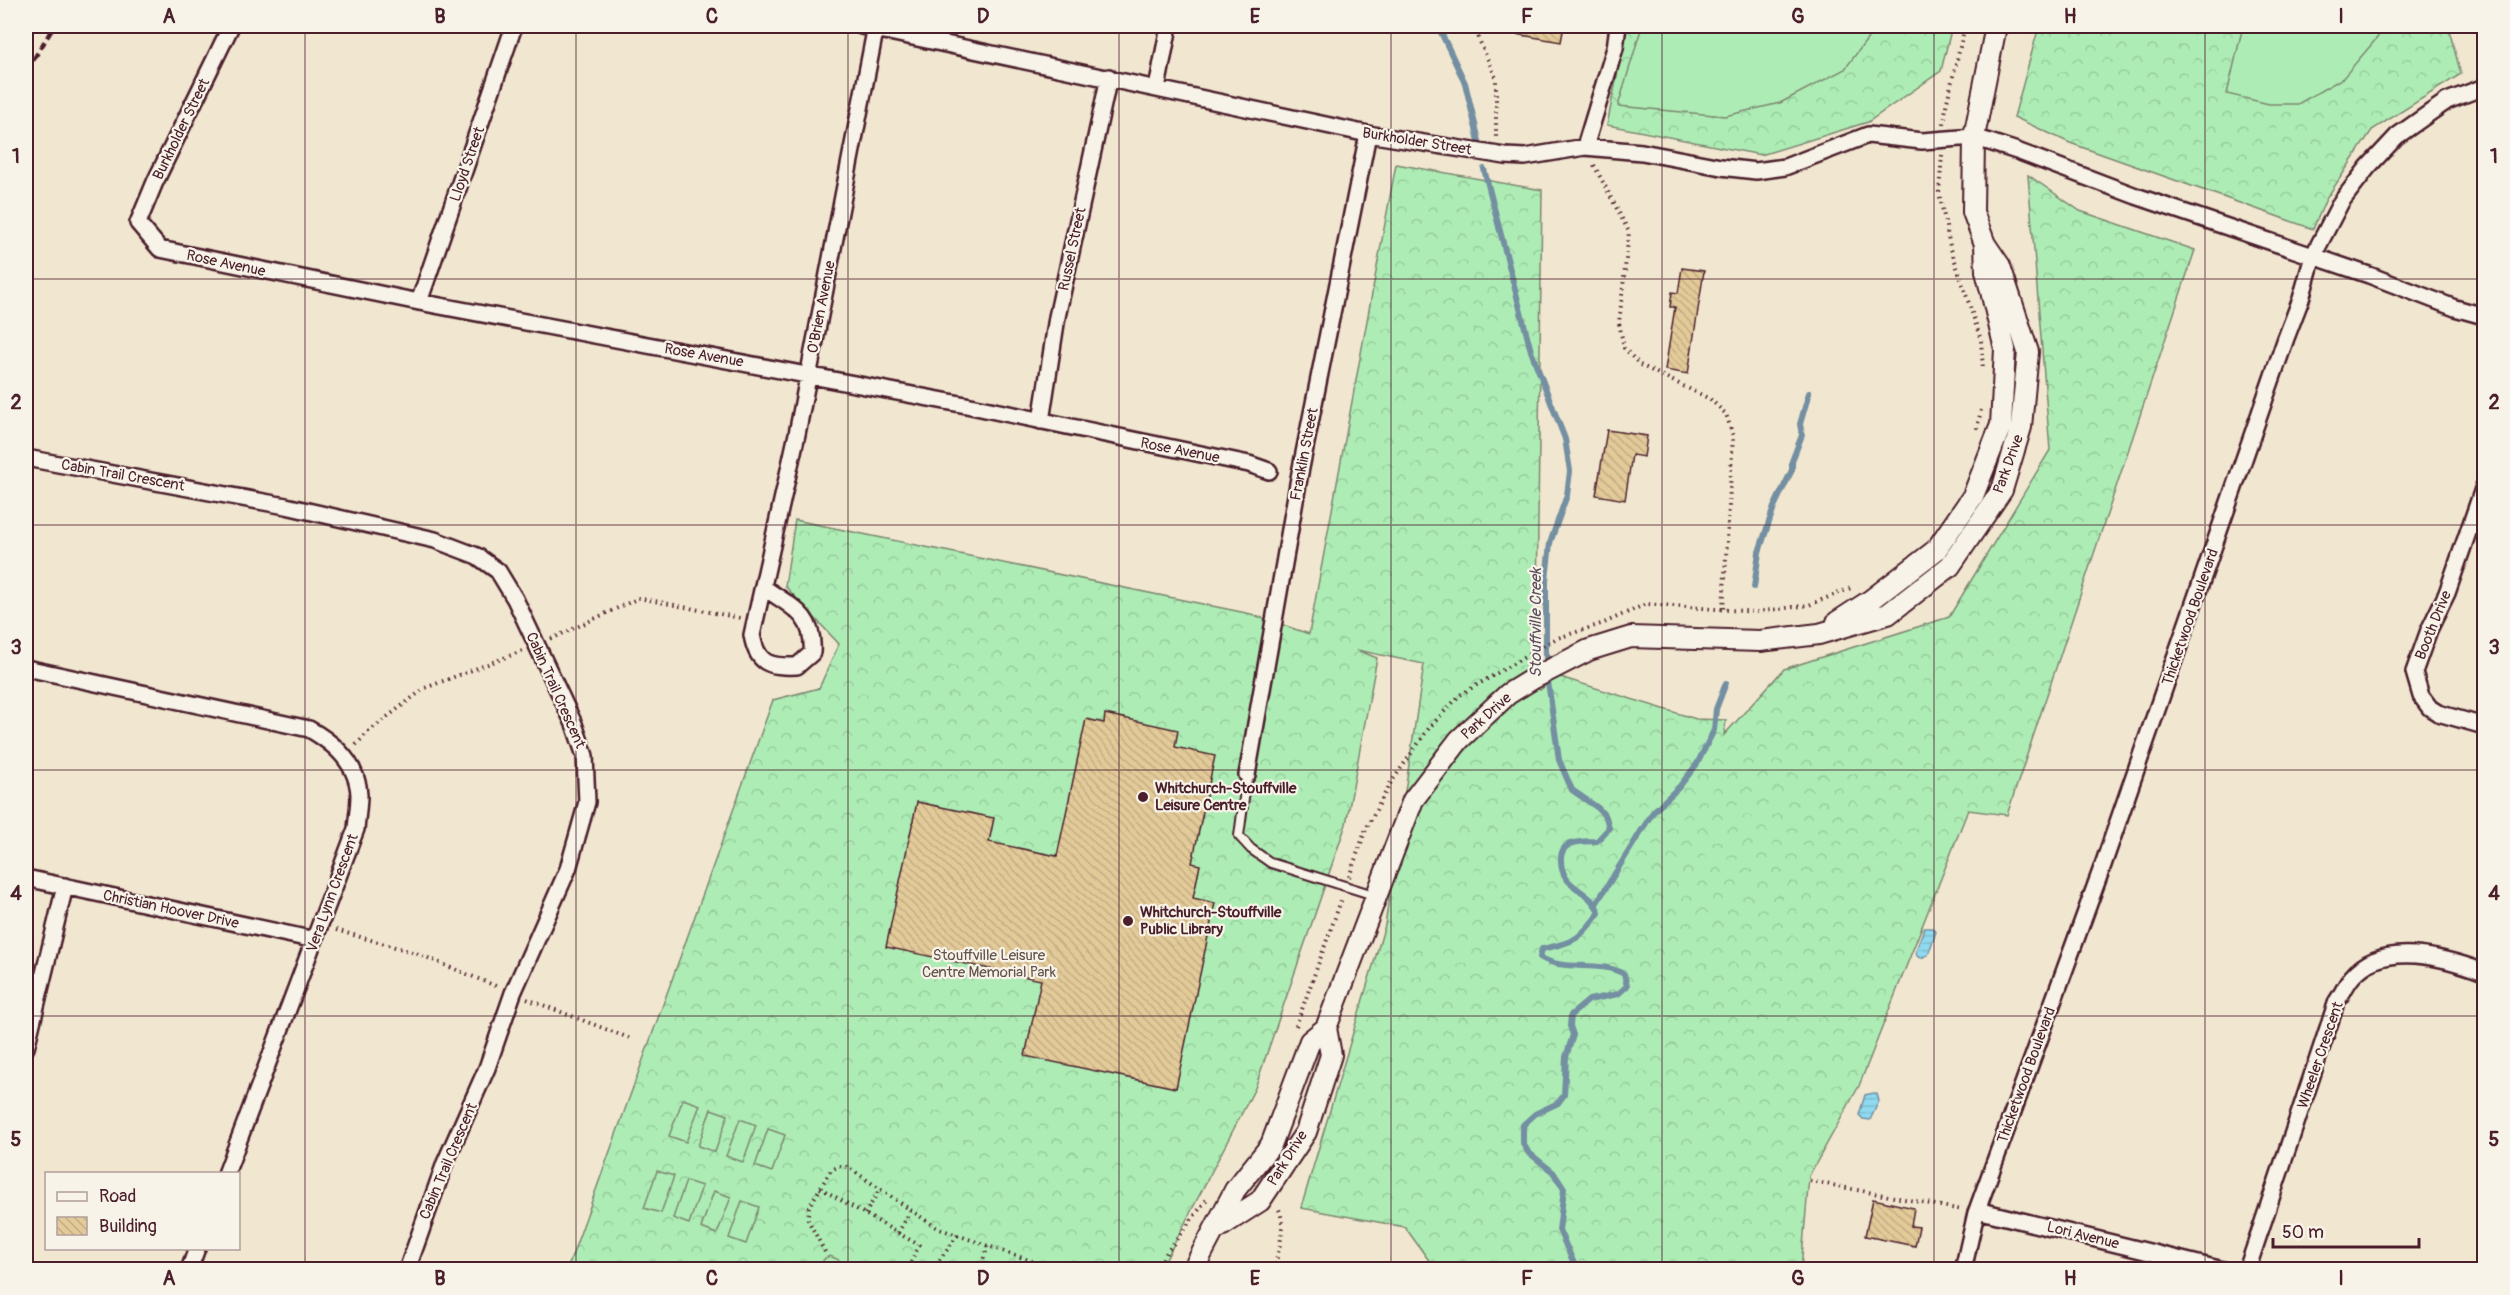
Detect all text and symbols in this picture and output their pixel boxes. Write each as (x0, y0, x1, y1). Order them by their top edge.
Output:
text: A (163, 4, 176, 29)
text: B (434, 4, 446, 29)
text: C (706, 4, 718, 29)
text: D (977, 4, 990, 29)
text: E (1250, 4, 1261, 29)
text: F (1521, 4, 1533, 29)
text: G (1791, 4, 1805, 29)
text: H (2064, 4, 2077, 29)
text: I (2338, 4, 2344, 29)
street label: Burkholder Street (149, 75, 215, 183)
street label: Lloyd Street (446, 123, 489, 204)
street label: Burkholder Street (1361, 123, 1474, 160)
text: 1 (12, 144, 20, 169)
text: 1 (2490, 144, 2498, 169)
street label: Russel Street (1054, 205, 1091, 292)
street label: Rose Avenue (185, 246, 268, 281)
street label: O'Brien Avenue (803, 259, 840, 355)
street label: Rose Avenue (663, 339, 746, 372)
text: 2 (10, 390, 22, 415)
text: 2 (2488, 390, 2500, 415)
street label: Franklin Street (1286, 405, 1323, 502)
street label: Park Drive (1989, 431, 2028, 496)
street label: Rose Avenue (1139, 434, 1222, 468)
street label: Cabin Trail Crescent (60, 455, 187, 496)
street label: Thicketwood Boulevard (2158, 546, 2223, 688)
water label: Stouffville Creek (1526, 567, 1546, 678)
street label: Booth Drive (2411, 587, 2456, 663)
street label: Cabin Trail Crescent (521, 629, 590, 752)
text: 3 (10, 635, 22, 660)
text: 3 (2488, 635, 2500, 660)
street label: Park Drive (1457, 688, 1516, 744)
place label: Whitchurch-Stouffville Leisure Centre (1155, 779, 1297, 815)
marker: Whitchurch-Stouffville Leisure Centre (1136, 790, 1150, 804)
street label: Vera Lynn Crescent (302, 830, 363, 955)
text: 4 (10, 881, 22, 906)
text: 4 (2488, 881, 2500, 906)
street label: Christian Hoover Drive (101, 886, 241, 933)
place label: Whitchurch-Stouffville Public Library (1140, 903, 1282, 939)
marker: Whitchurch-Stouffville Public Library (1121, 914, 1135, 928)
park label: Stouffville Leisure Centre Memorial Park (922, 946, 1057, 982)
street label: Wheeler Crescent (2293, 998, 2348, 1111)
street label: Thicketwood Boulevard (1993, 1004, 2060, 1146)
street label: Cabin Trail Crescent (415, 1099, 482, 1222)
text: 5 (11, 1127, 22, 1152)
street label: Park Drive (1263, 1127, 1312, 1189)
text: 5 (2489, 1127, 2500, 1152)
legend (45, 1172, 240, 1250)
text: Road (99, 1185, 136, 1208)
scale bar (2273, 1211, 2418, 1249)
text: Building (99, 1215, 157, 1238)
street label: Lori Avenue (2045, 1217, 2122, 1254)
text: 50 m (2282, 1221, 2324, 1244)
text: A (163, 1266, 176, 1291)
text: B (434, 1266, 446, 1291)
text: C (706, 1266, 718, 1291)
text: D (977, 1266, 990, 1291)
text: E (1250, 1266, 1261, 1291)
text: F (1521, 1266, 1533, 1291)
text: G (1791, 1266, 1805, 1291)
text: H (2064, 1266, 2077, 1291)
text: I (2338, 1266, 2344, 1291)

